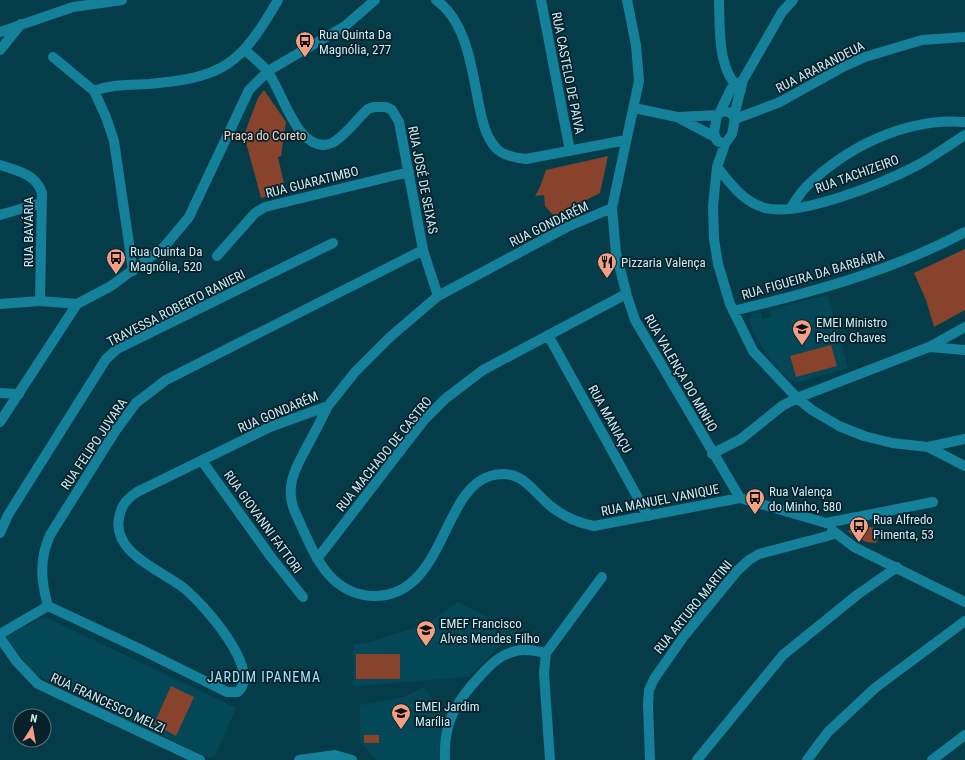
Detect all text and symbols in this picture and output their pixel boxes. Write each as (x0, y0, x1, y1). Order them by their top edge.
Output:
street label: RUA CASTELO DE PAIVA (549, 11, 587, 136)
place label: Rua Quinta Da Magnólia, 277 (319, 27, 391, 57)
bus stop icon: Rua Quinta Da Magnólia, 277 (294, 30, 316, 58)
street label: RUA ARARANDEUA (773, 38, 867, 96)
street label: RUA JOSÉ DE SEIXAS (405, 125, 441, 236)
park label: Praça do Coreto (224, 128, 306, 143)
street label: RUA TACHIZEIRO (813, 152, 901, 196)
street label: RUA GUARATIMBO (264, 163, 360, 201)
street label: RUA BAVÁRIA (21, 196, 36, 267)
street label: RUA GONDARÉM (507, 198, 591, 250)
place label: Rua Quinta Da Magnólia, 520 (130, 244, 202, 274)
bus stop icon: Rua Quinta Da Magnólia, 520 (105, 247, 127, 275)
street label: RUA FIGUEIRA DA BARBÁRIA (740, 247, 887, 303)
restaurant icon: Pizzaria Valença (596, 251, 618, 279)
place label: Pizzaria Valença (621, 255, 706, 270)
street label: TRAVESSA ROBERTO RANIERI (105, 267, 247, 349)
street label: RUA VALENÇA DO MINHO (641, 312, 721, 434)
place label: EMEI Ministro Pedro Chaves (816, 315, 887, 345)
school or university icon: EMEI Ministro Pedro Chaves (791, 318, 813, 346)
street label: RUA MANIAÇU (585, 382, 635, 456)
street label: RUA GONDARÉM (235, 388, 321, 436)
street label: RUA MACHADO DE CASTRO (333, 394, 435, 514)
street label: RUA FELIPO JUVARA (58, 395, 130, 493)
street label: RUA GIOVANNI FATTORI (221, 468, 305, 576)
street label: RUA MANUEL VANIQUE (600, 481, 720, 519)
place label: Rua Valença do Minho, 580 (769, 484, 842, 514)
bus stop icon: Rua Valença do Minho, 580 (744, 487, 766, 515)
place label: Rua Alfredo Pimenta, 53 (873, 512, 934, 542)
bus stop icon: Rua Alfredo Pimenta, 53 (848, 515, 870, 543)
street label: RUA ARTURO MARTINI (651, 557, 735, 657)
place label: EMEF Francisco Alves Mendes Filho (440, 616, 540, 646)
school or university icon: EMEF Francisco Alves Mendes Filho (415, 619, 437, 647)
district label: JARDIM IPANEMA (207, 669, 321, 685)
street label: RUA FRANCESCO MELZI (48, 670, 168, 736)
place label: EMEI Jardim Marília (415, 699, 480, 729)
school or university icon: EMEI Jardim Marília (390, 702, 412, 730)
north arrow (12, 708, 52, 748)
text: N (29, 712, 39, 726)

